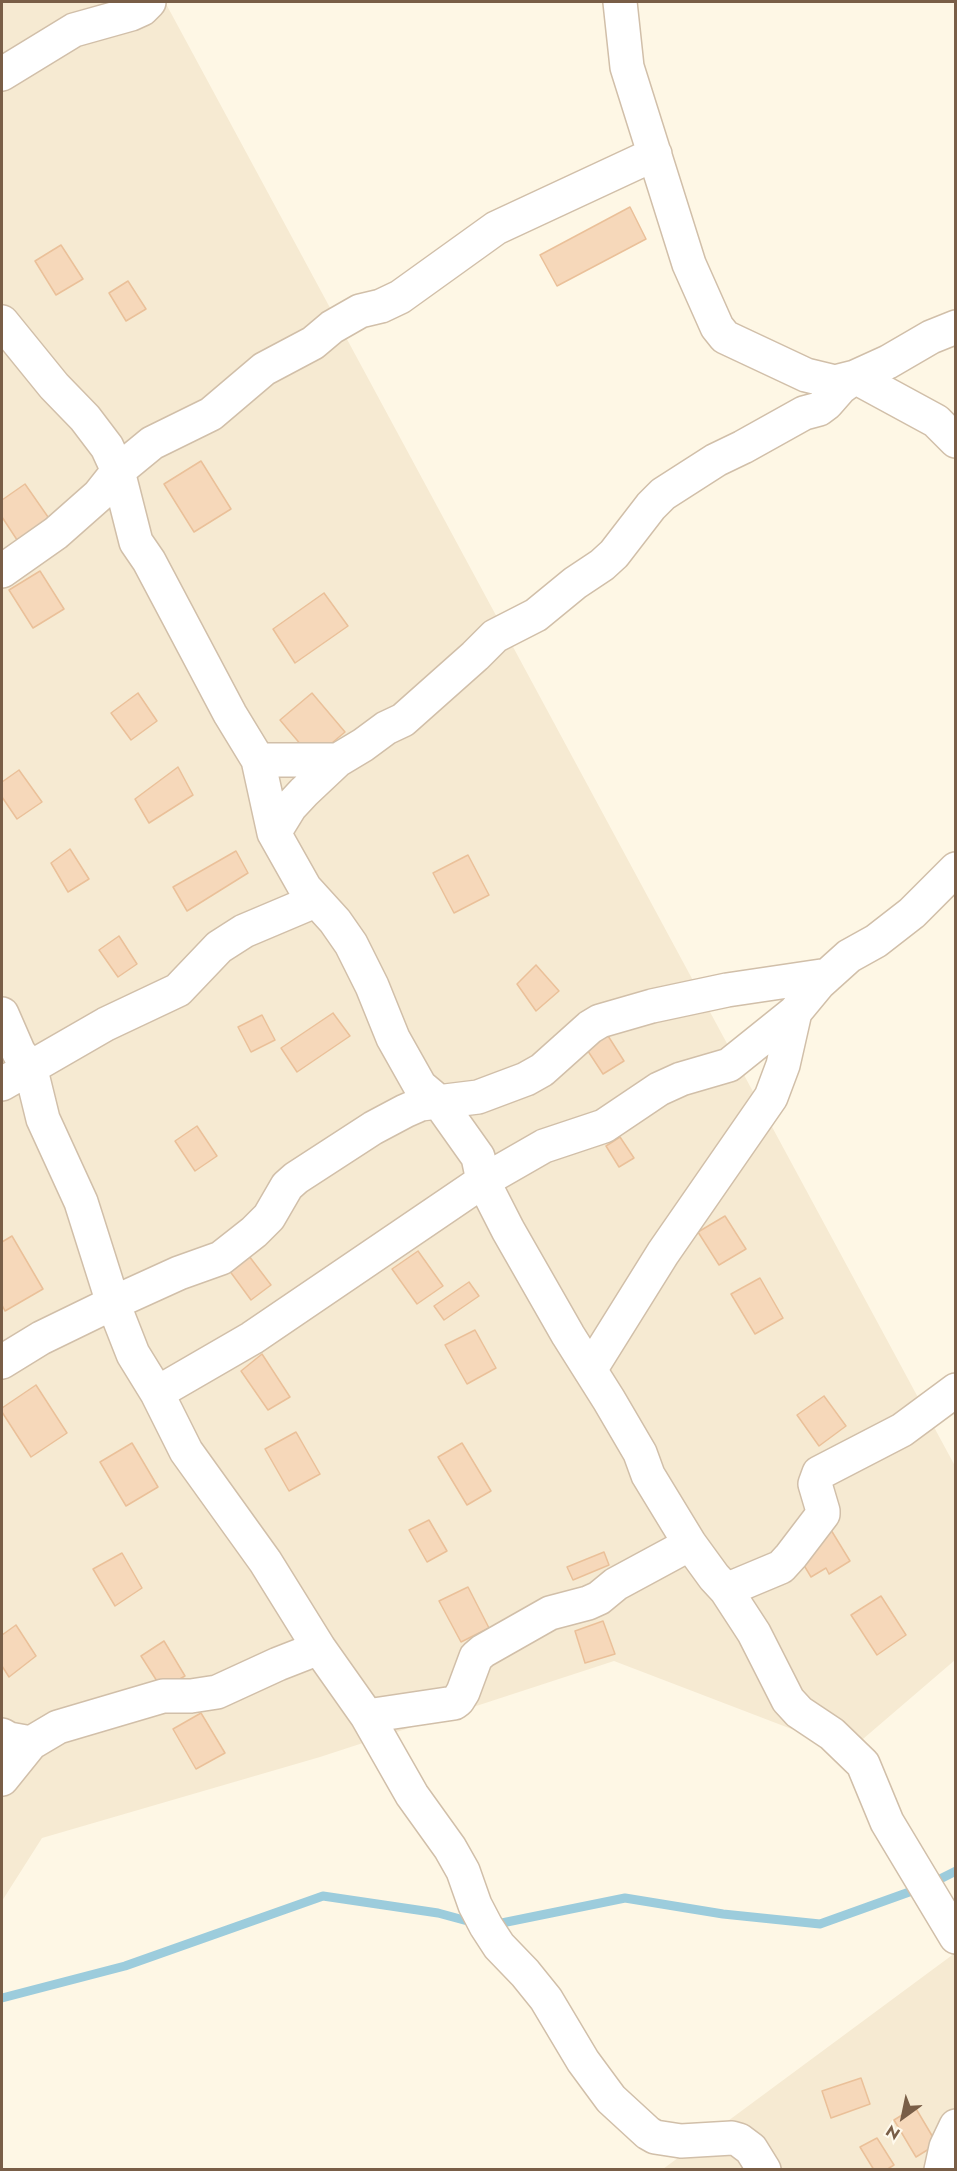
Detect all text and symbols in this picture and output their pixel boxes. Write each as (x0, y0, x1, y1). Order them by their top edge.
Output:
north arrow (873, 2087, 933, 2147)
text: N (881, 2119, 905, 2146)

